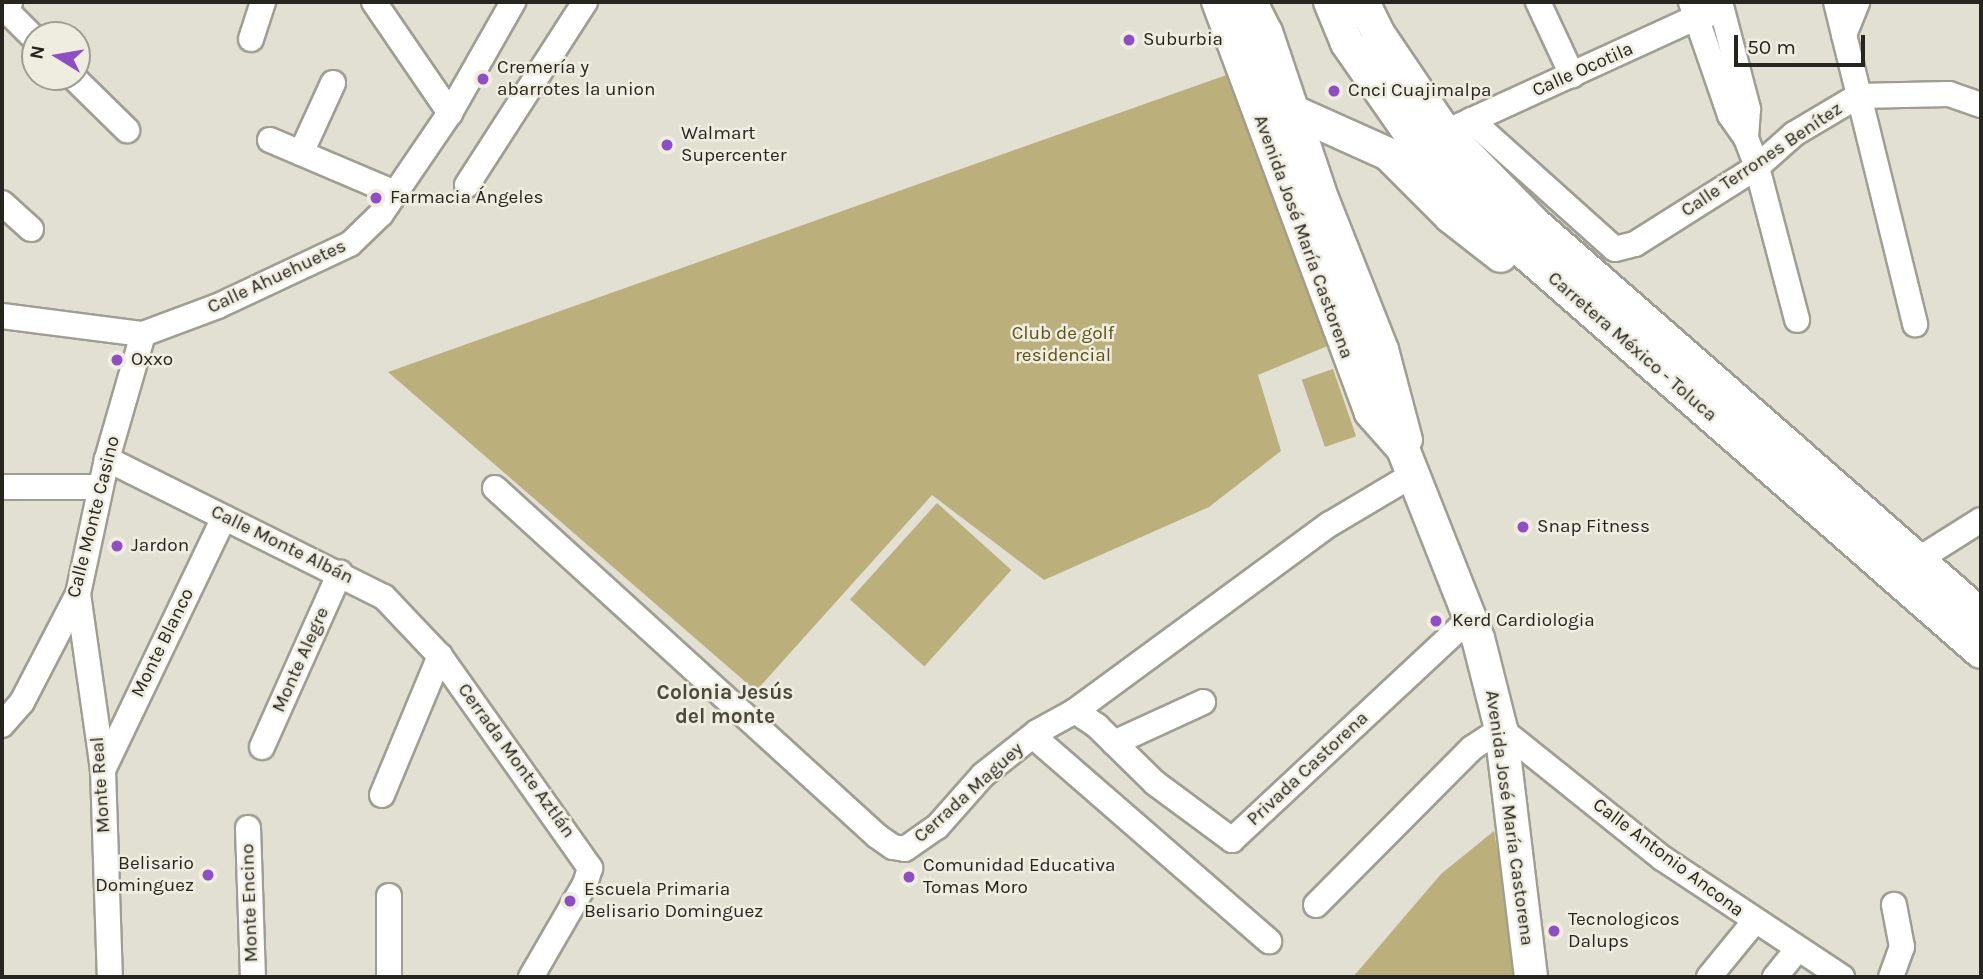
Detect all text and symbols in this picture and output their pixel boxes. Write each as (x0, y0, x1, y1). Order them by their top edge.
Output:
north arrow (21, 21, 91, 91)
scale bar (1738, 21, 1869, 65)
place label: Suburbia (1143, 29, 1223, 51)
marker: Suburbia (1121, 32, 1137, 48)
text: 50 m (1747, 35, 1796, 59)
street label: Calle Ocotila (1529, 38, 1637, 102)
text: N (25, 44, 49, 61)
place label: Cremería y abarrotes la union (497, 57, 655, 101)
marker: Cremería y abarrotes la union (475, 71, 491, 87)
place label: Cnci Cuajimalpa (1348, 80, 1491, 102)
marker: Cnci Cuajimalpa (1326, 83, 1342, 99)
street label: Calle Terrones Benítez (1677, 98, 1847, 222)
street label: Avenida José María Castorena (1248, 112, 1358, 362)
place label: Walmart Supercenter (681, 123, 787, 167)
marker: Walmart Supercenter (659, 137, 675, 153)
place label: Farmacia Ángeles (390, 187, 543, 209)
marker: Farmacia Ángeles (368, 190, 384, 206)
street label: Calle Ahuehuetes (204, 235, 350, 319)
street label: Carretera México - Toluca (1543, 267, 1721, 427)
park label: Club de golf residencial (1012, 323, 1114, 367)
place label: Oxxo (131, 349, 173, 371)
marker: Oxxo (109, 352, 125, 368)
street label: Calle Monte Casino (63, 434, 125, 600)
street label: Calle Monte Albán (207, 501, 357, 589)
place label: Snap Fitness (1537, 516, 1650, 538)
marker: Snap Fitness (1515, 519, 1531, 535)
place label: Jardon (131, 535, 189, 557)
marker: Jardon (109, 538, 125, 554)
street label: Monte Blanco (127, 585, 199, 701)
street label: Monte Alegre (268, 604, 334, 716)
place label: Kerd Cardiologia (1452, 610, 1595, 632)
marker: Kerd Cardiologia (1426, 611, 1446, 631)
street label: Cerrada Monte Aztlán (452, 679, 580, 843)
district label: Colonia Jesús del monte (657, 679, 793, 729)
street label: Avenida José María Castorena (1480, 689, 1538, 947)
street label: Privada Castorena (1243, 707, 1373, 831)
street label: Monte Real (86, 736, 116, 834)
street label: Cerrada Maguey (910, 738, 1028, 848)
street label: Calle Antonio Ancona (1588, 794, 1748, 922)
street label: Monte Encino (237, 843, 263, 963)
place label: Belisario Dominguez (95, 853, 194, 897)
place label: Comunidad Educativa Tomas Moro (923, 855, 1115, 899)
marker: Belisario Dominguez (200, 867, 216, 883)
marker: Comunidad Educativa Tomas Moro (901, 869, 917, 885)
place label: Escuela Primaria Belisario Dominguez (584, 879, 763, 923)
marker: Escuela Primaria Belisario Dominguez (562, 893, 578, 909)
place label: Tecnologicos Dalups (1568, 909, 1680, 953)
marker: Tecnologicos Dalups (1546, 923, 1562, 939)

